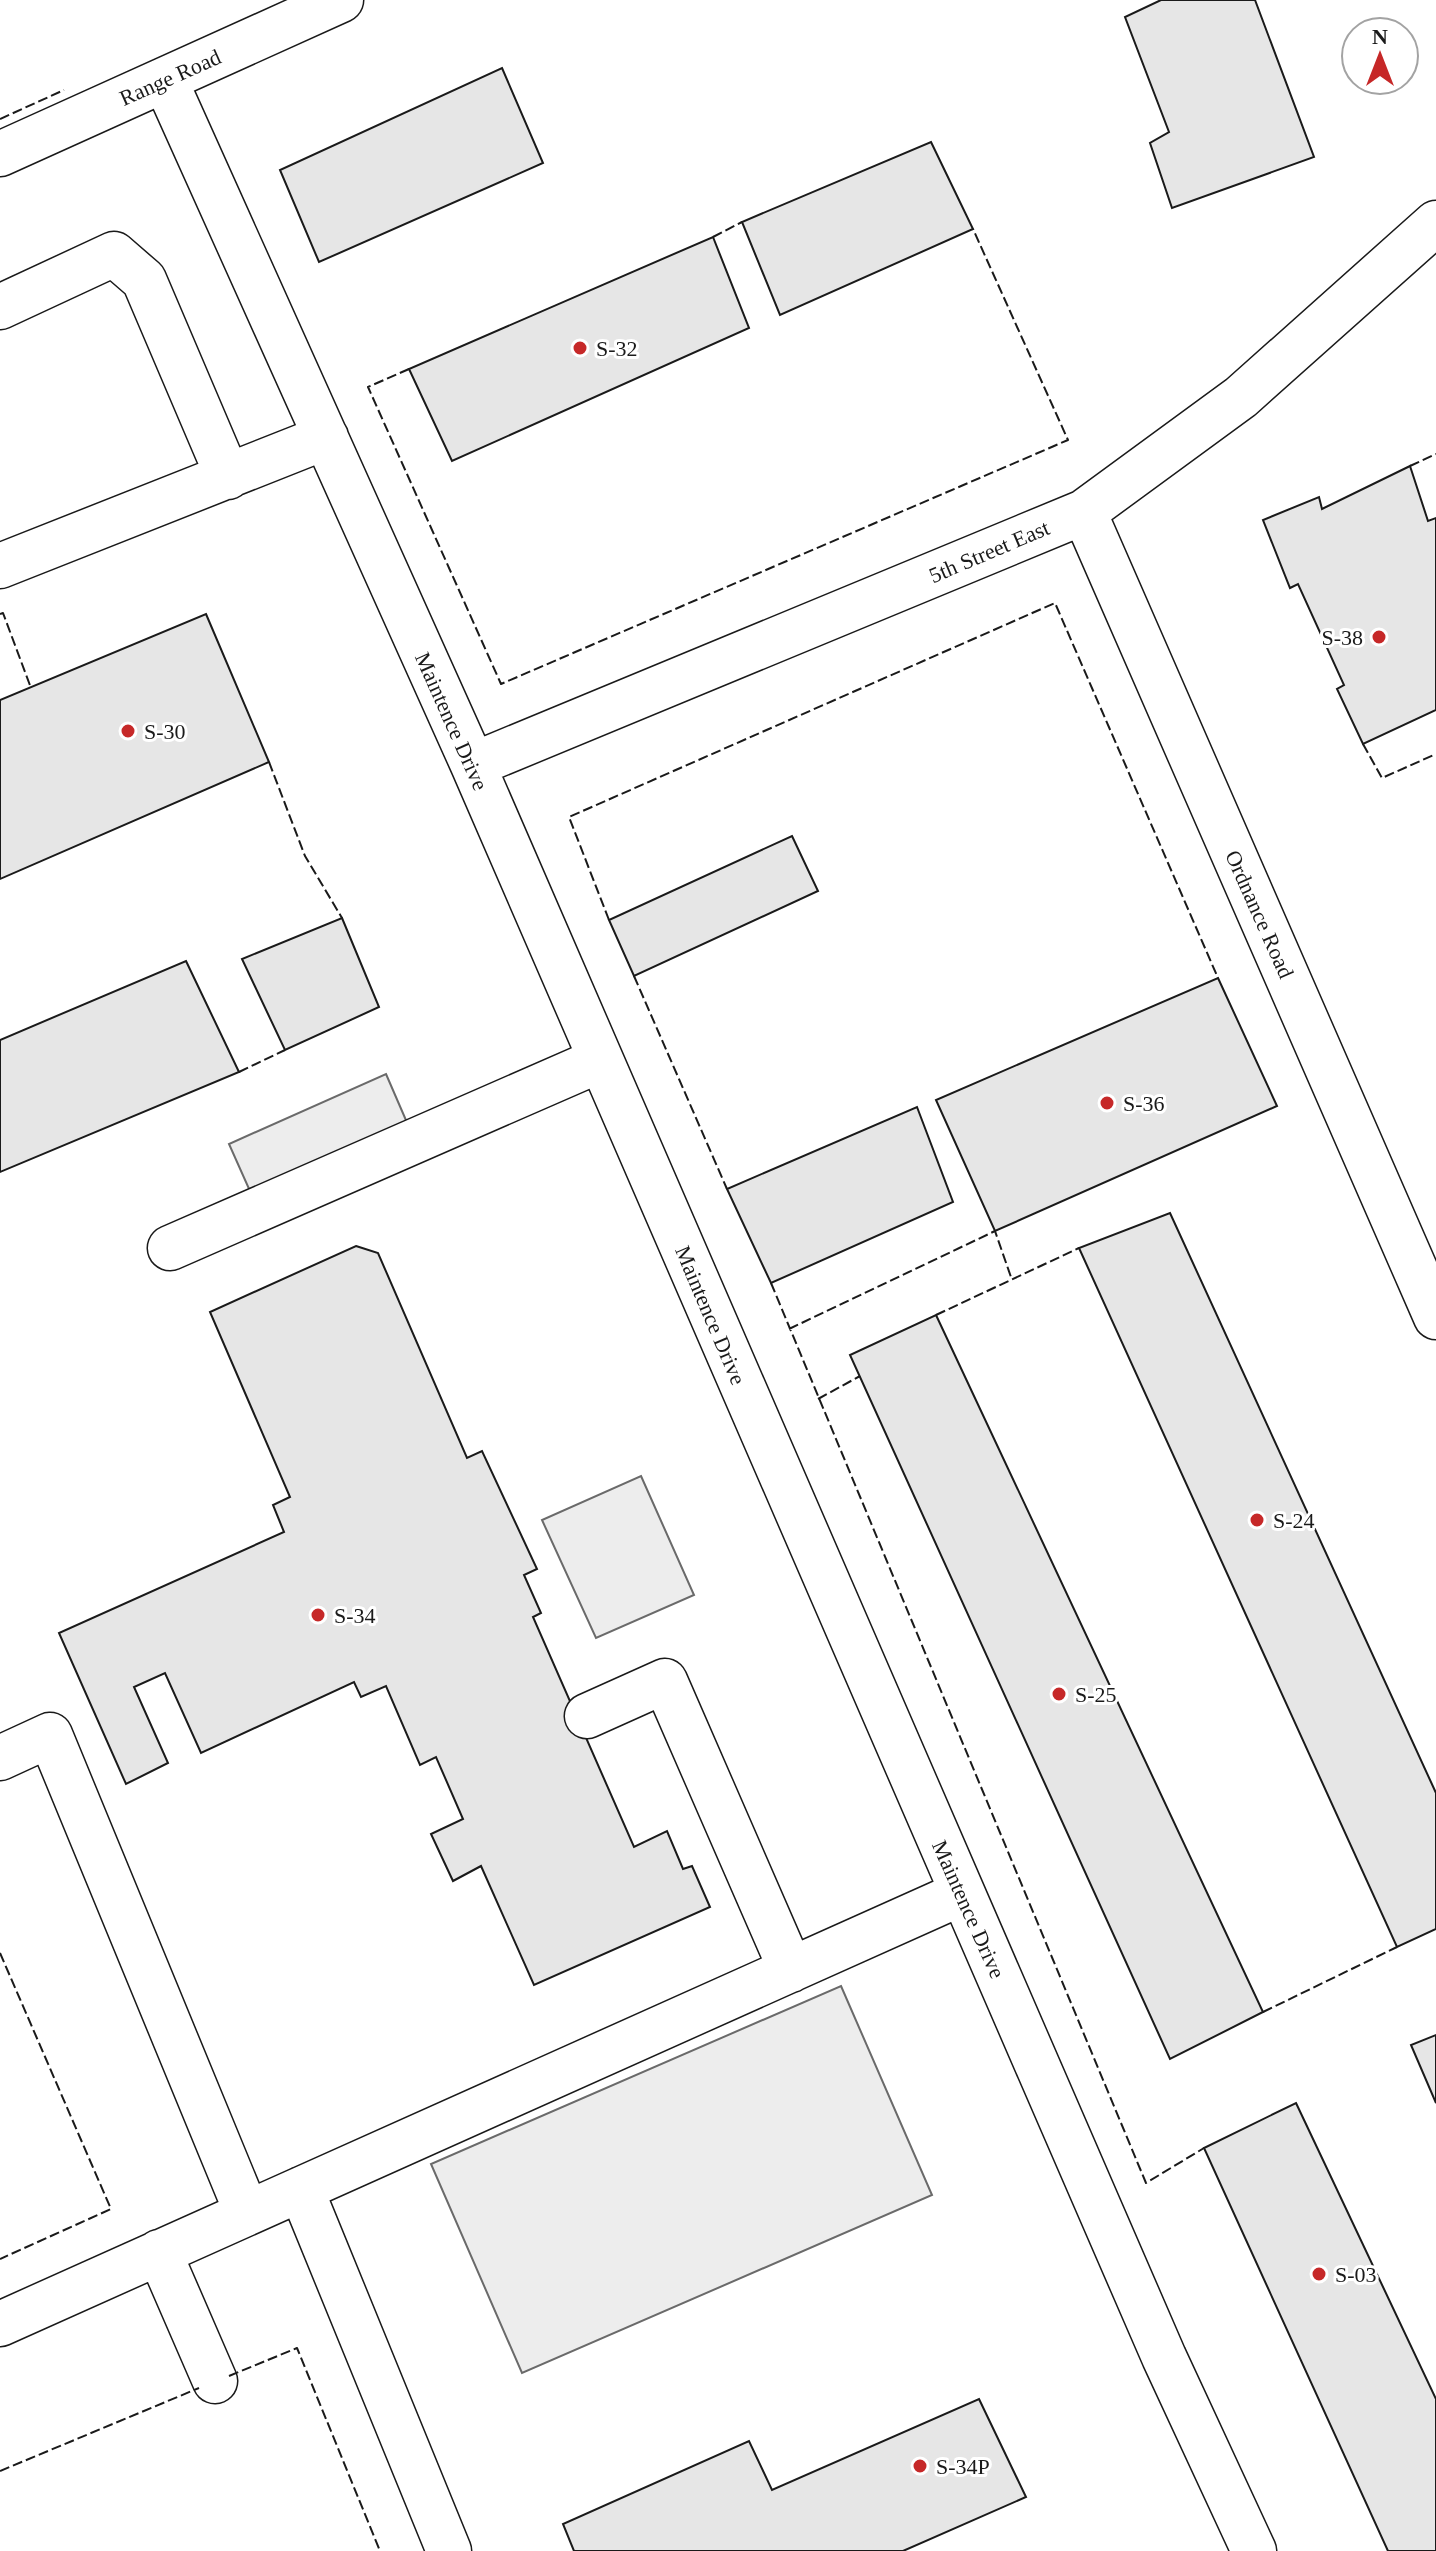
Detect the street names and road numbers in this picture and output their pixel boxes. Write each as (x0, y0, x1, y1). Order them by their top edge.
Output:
street label: Range Road (116, 44, 225, 111)
street label: 5th Street East (925, 515, 1053, 588)
street label: Maintence Drive (410, 648, 493, 794)
street label: Ordnance Road (1220, 846, 1299, 982)
street label: Maintence Drive (670, 1242, 751, 1388)
street label: Maintence Drive (927, 1836, 1010, 1982)

